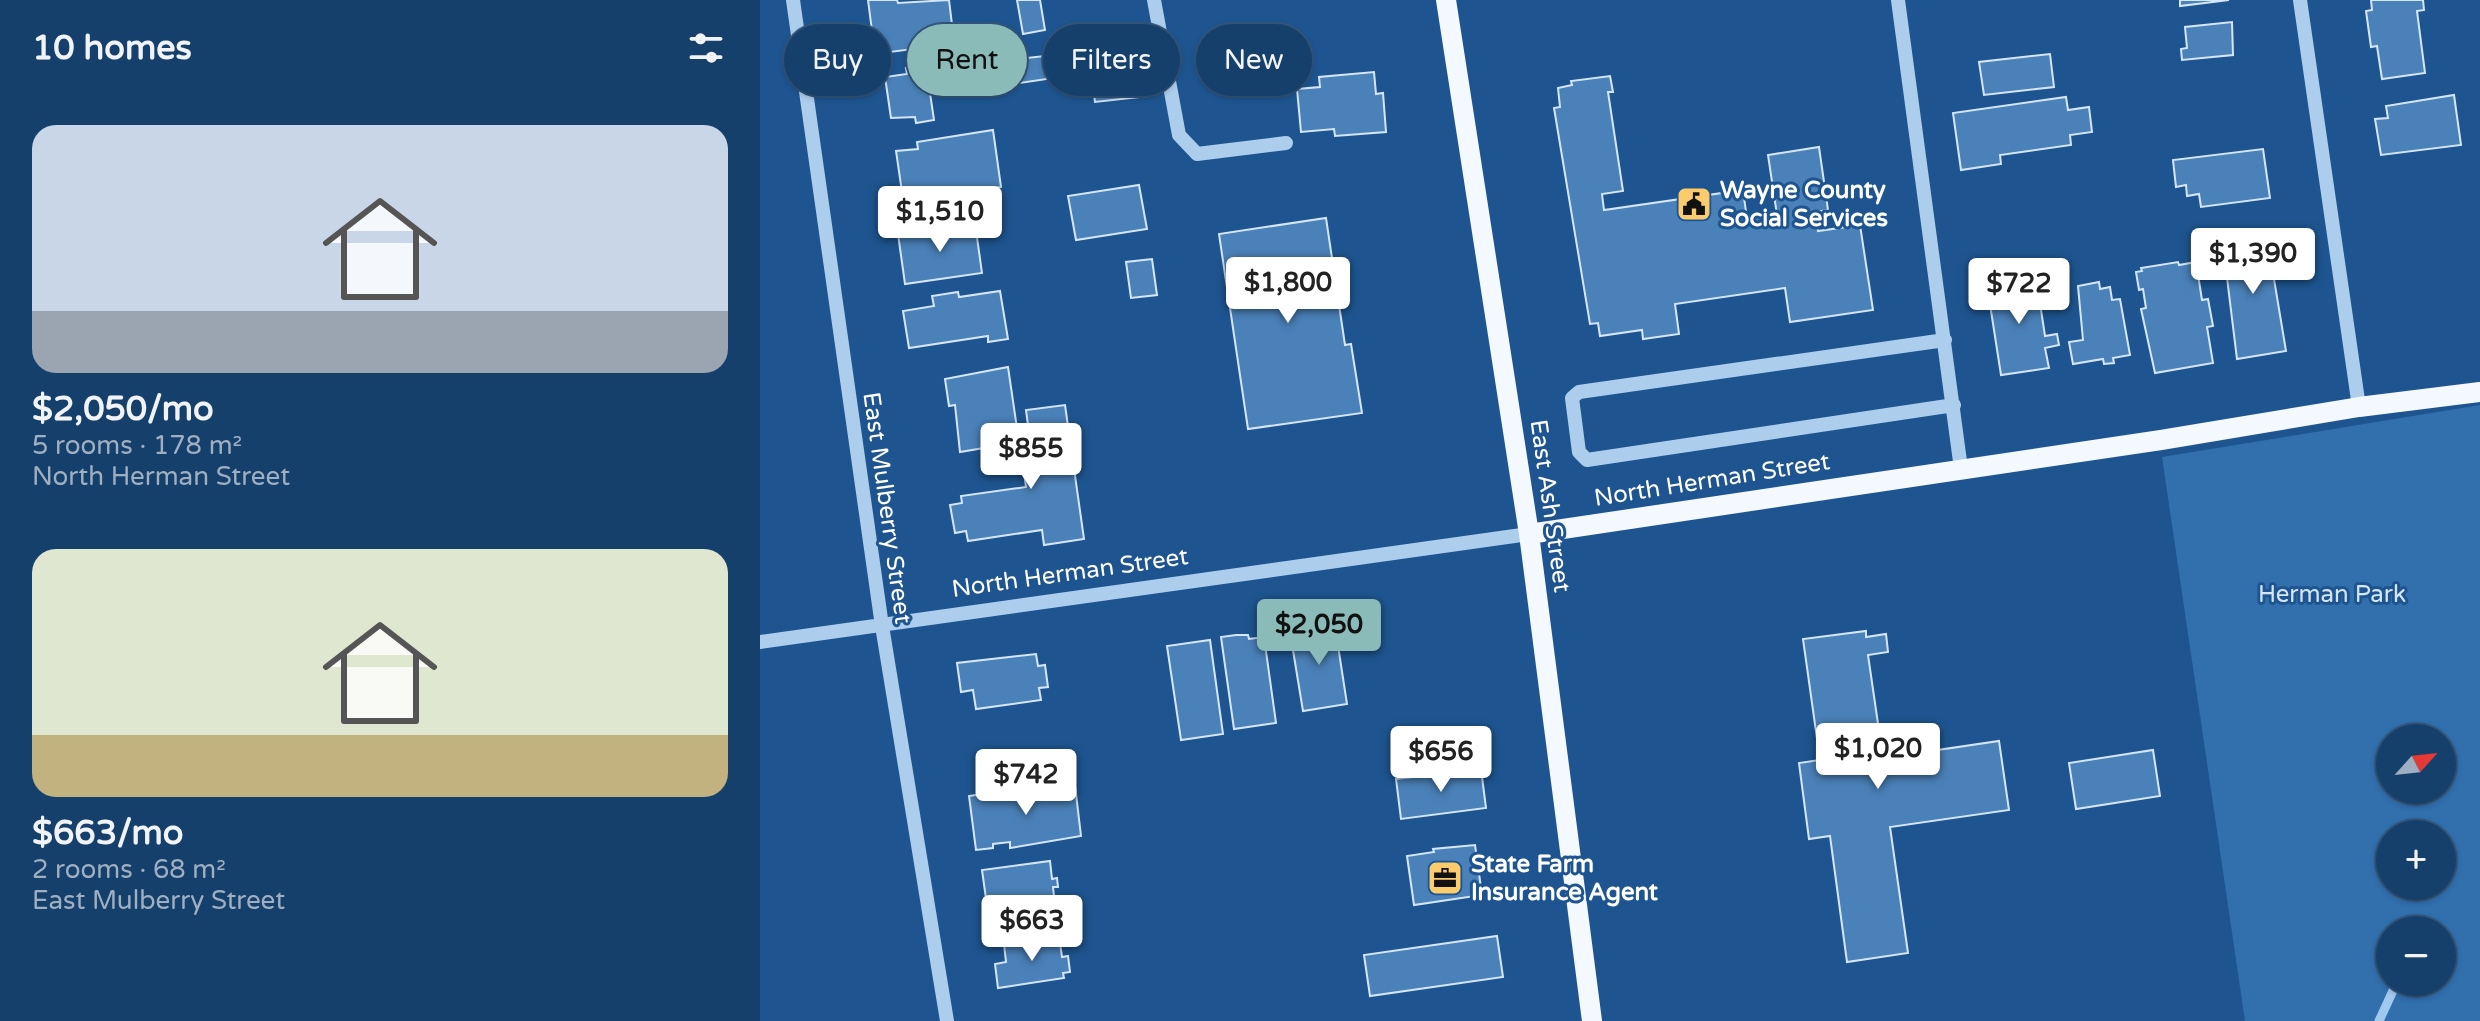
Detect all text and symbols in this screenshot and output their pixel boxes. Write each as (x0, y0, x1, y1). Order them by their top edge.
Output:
chip: Buy (784, 24, 891, 96)
chip: Rent (907, 24, 1027, 96)
chip: Filters (1043, 24, 1180, 96)
chip: New (1196, 24, 1312, 96)
icon: filters (684, 26, 728, 70)
text: 10 homes (32, 28, 192, 69)
place label: Wayne County Social Services (1720, 176, 1888, 233)
icon: home (308, 177, 452, 321)
public building icon: Wayne County Social Services (1675, 185, 1713, 223)
pin: $1,510 (875, 186, 1005, 254)
text: $1,510 (896, 196, 984, 227)
pin: $1,390 (2188, 228, 2318, 296)
text: $1,390 (2209, 238, 2297, 269)
pin: $1,800 (1223, 257, 1353, 325)
pin: $722 (1972, 258, 2066, 326)
text: $1,800 (1244, 267, 1332, 298)
text: $722 (1986, 268, 2052, 299)
text: $2,050/mo (32, 389, 214, 430)
street label: East Mulberry Street (856, 390, 918, 626)
street label: East Ash Street (1524, 418, 1576, 594)
pin: $855 (984, 423, 1078, 491)
text: 5 rooms · 178 m² (32, 430, 242, 461)
text: $855 (998, 433, 1064, 464)
street label: North Herman Street (1592, 447, 1832, 513)
text: North Herman Street (32, 461, 290, 492)
street label: North Herman Street (950, 542, 1190, 604)
park label: Herman Park (2258, 580, 2406, 609)
pin: $2,050 (1254, 599, 1384, 667)
icon: home (308, 601, 452, 745)
text: $2,050 (1275, 609, 1363, 640)
pin: $1,020 (1813, 723, 1943, 791)
north arrow (2376, 724, 2456, 804)
map controls (2376, 724, 2456, 996)
pin: $656 (1394, 726, 1488, 794)
text: $1,020 (1834, 733, 1922, 764)
text: $656 (1408, 736, 1474, 767)
pin: $742 (979, 749, 1073, 817)
text: $742 (993, 759, 1059, 790)
text: $663/mo (32, 813, 183, 854)
button: + (2376, 820, 2456, 900)
place label: State Farm Insurance Agent (1471, 850, 1659, 907)
text: 2 rooms · 68 m² (32, 854, 226, 885)
office icon: State Farm Insurance Agent (1426, 859, 1464, 897)
text: East Mulberry Street (32, 885, 285, 916)
pin: $663 (985, 895, 1079, 963)
text: $663 (999, 905, 1065, 936)
button: − (2376, 916, 2456, 996)

